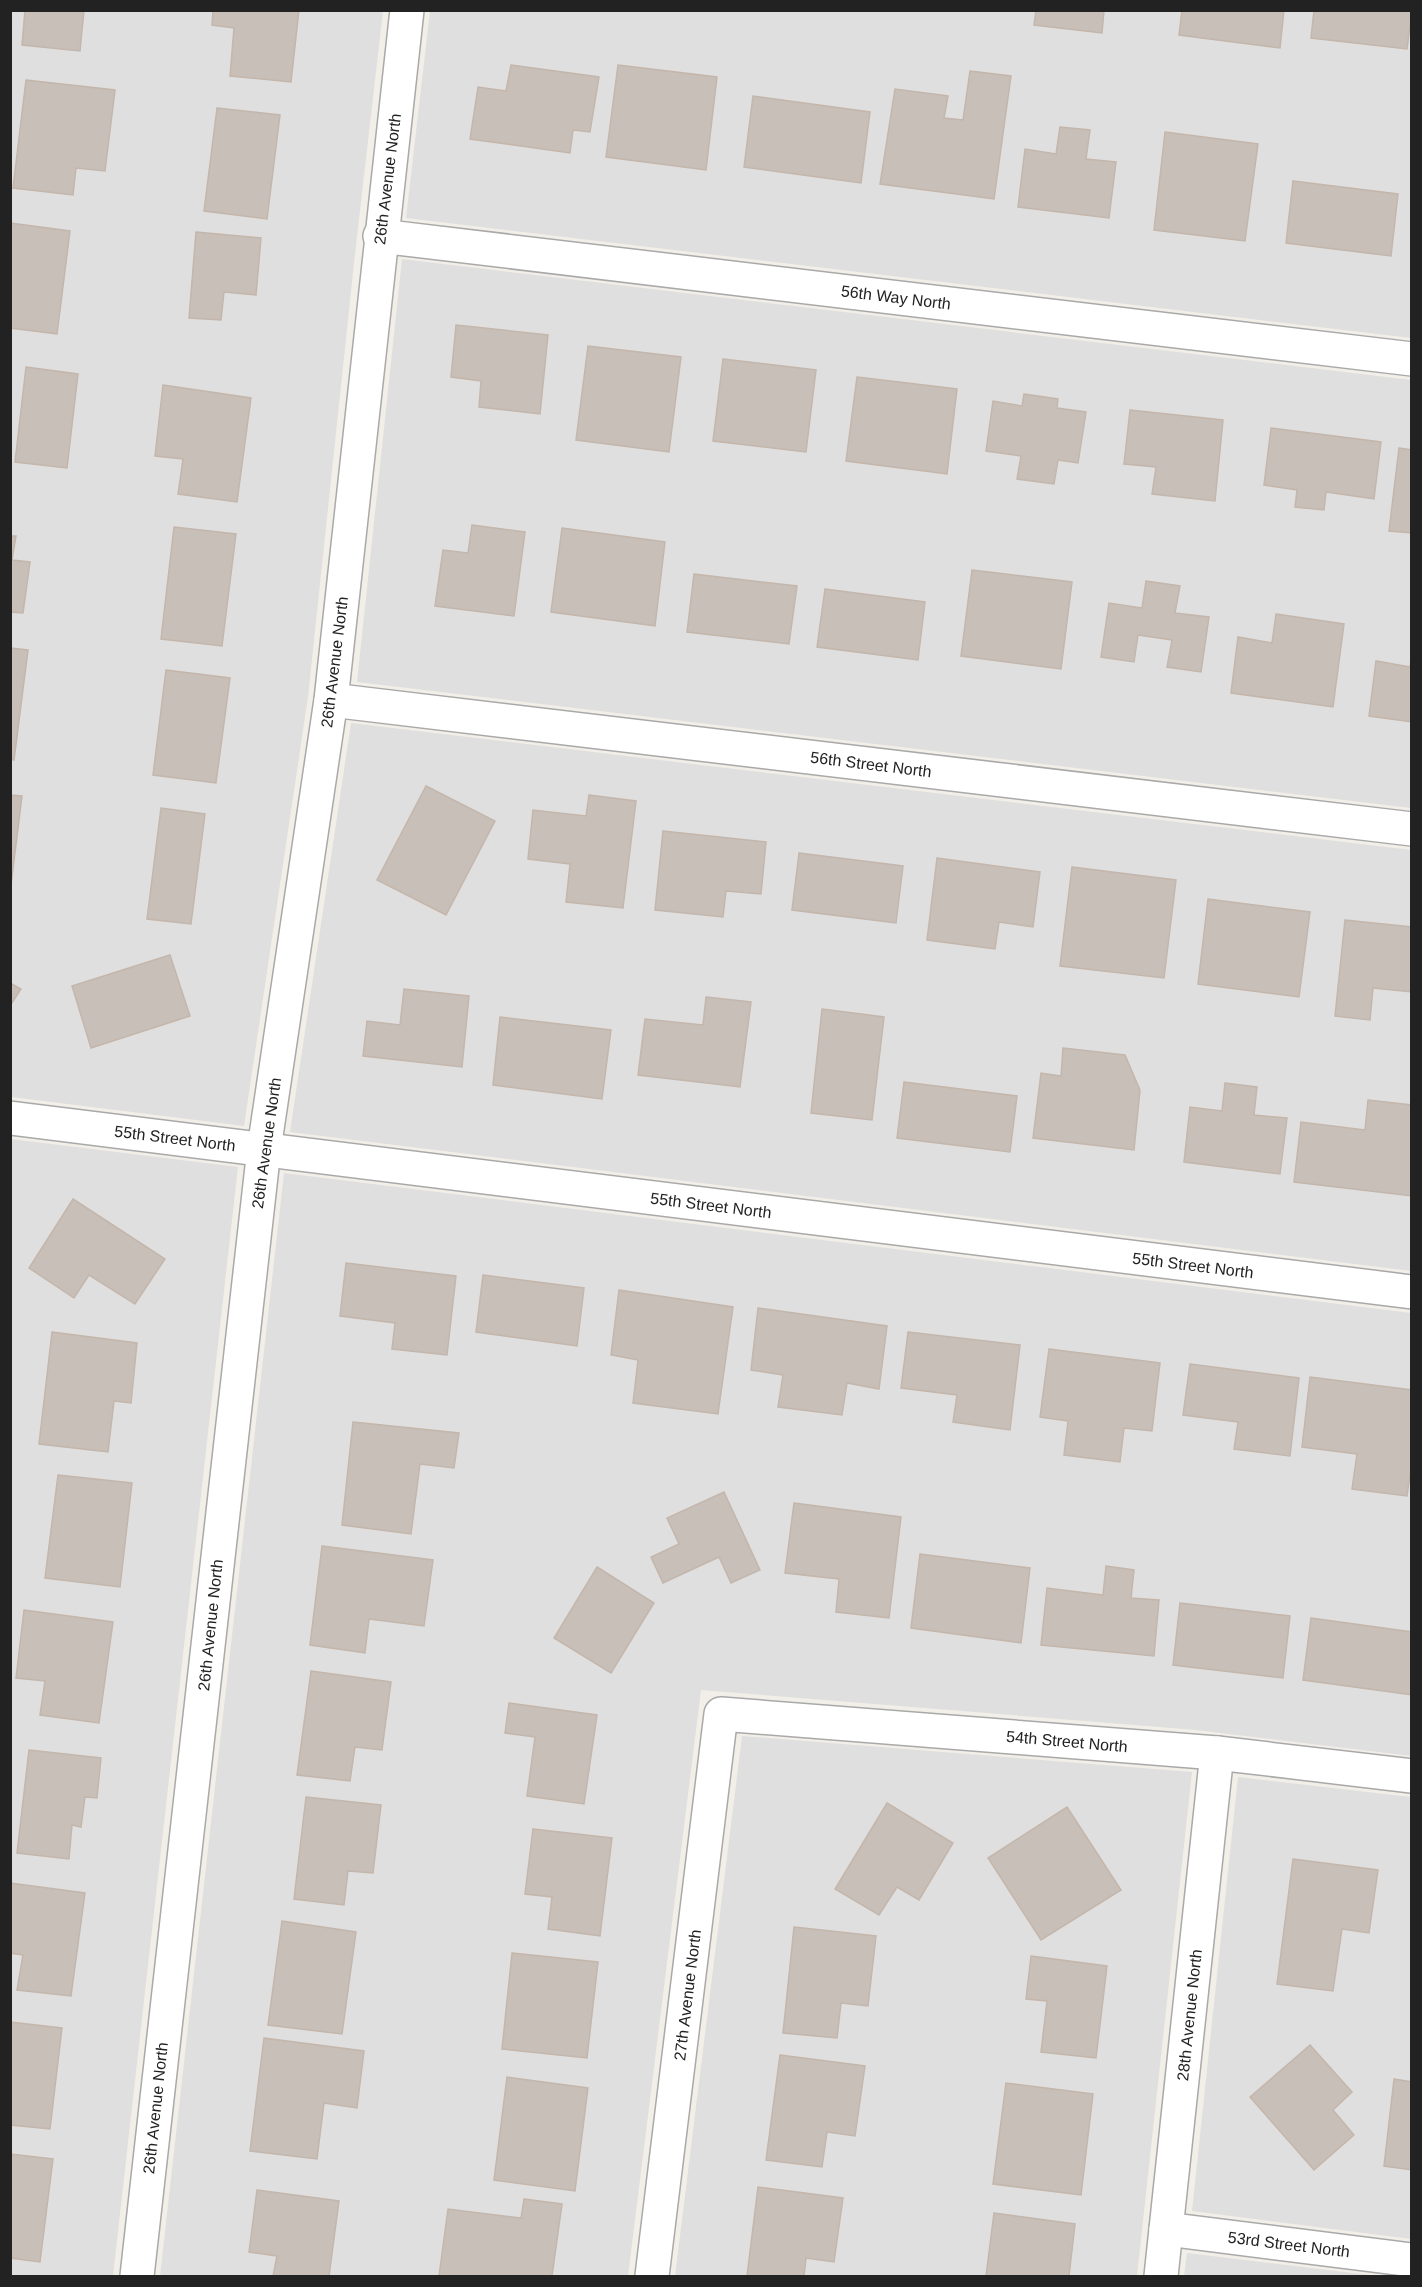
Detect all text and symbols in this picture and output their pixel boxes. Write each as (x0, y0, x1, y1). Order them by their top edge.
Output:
street label: 26th Avenue North (371, 112, 404, 246)
street label: 56th Way North (840, 282, 952, 313)
street label: 26th Avenue North (318, 595, 351, 729)
street label: 56th Street North (809, 749, 932, 780)
street label: 26th Avenue North (249, 1076, 284, 1210)
street label: 55th Street North (113, 1123, 236, 1154)
street label: 55th Street North (649, 1190, 772, 1221)
street label: 55th Street North (1131, 1250, 1254, 1281)
street label: 26th Avenue North (195, 1558, 226, 1692)
street label: 54th Street North (1006, 1728, 1128, 1755)
street label: 27th Avenue North (671, 1928, 704, 2062)
street label: 28th Avenue North (1174, 1948, 1205, 2082)
street label: 26th Avenue North (140, 2041, 171, 2175)
street label: 53rd Street North (1227, 2229, 1351, 2260)

